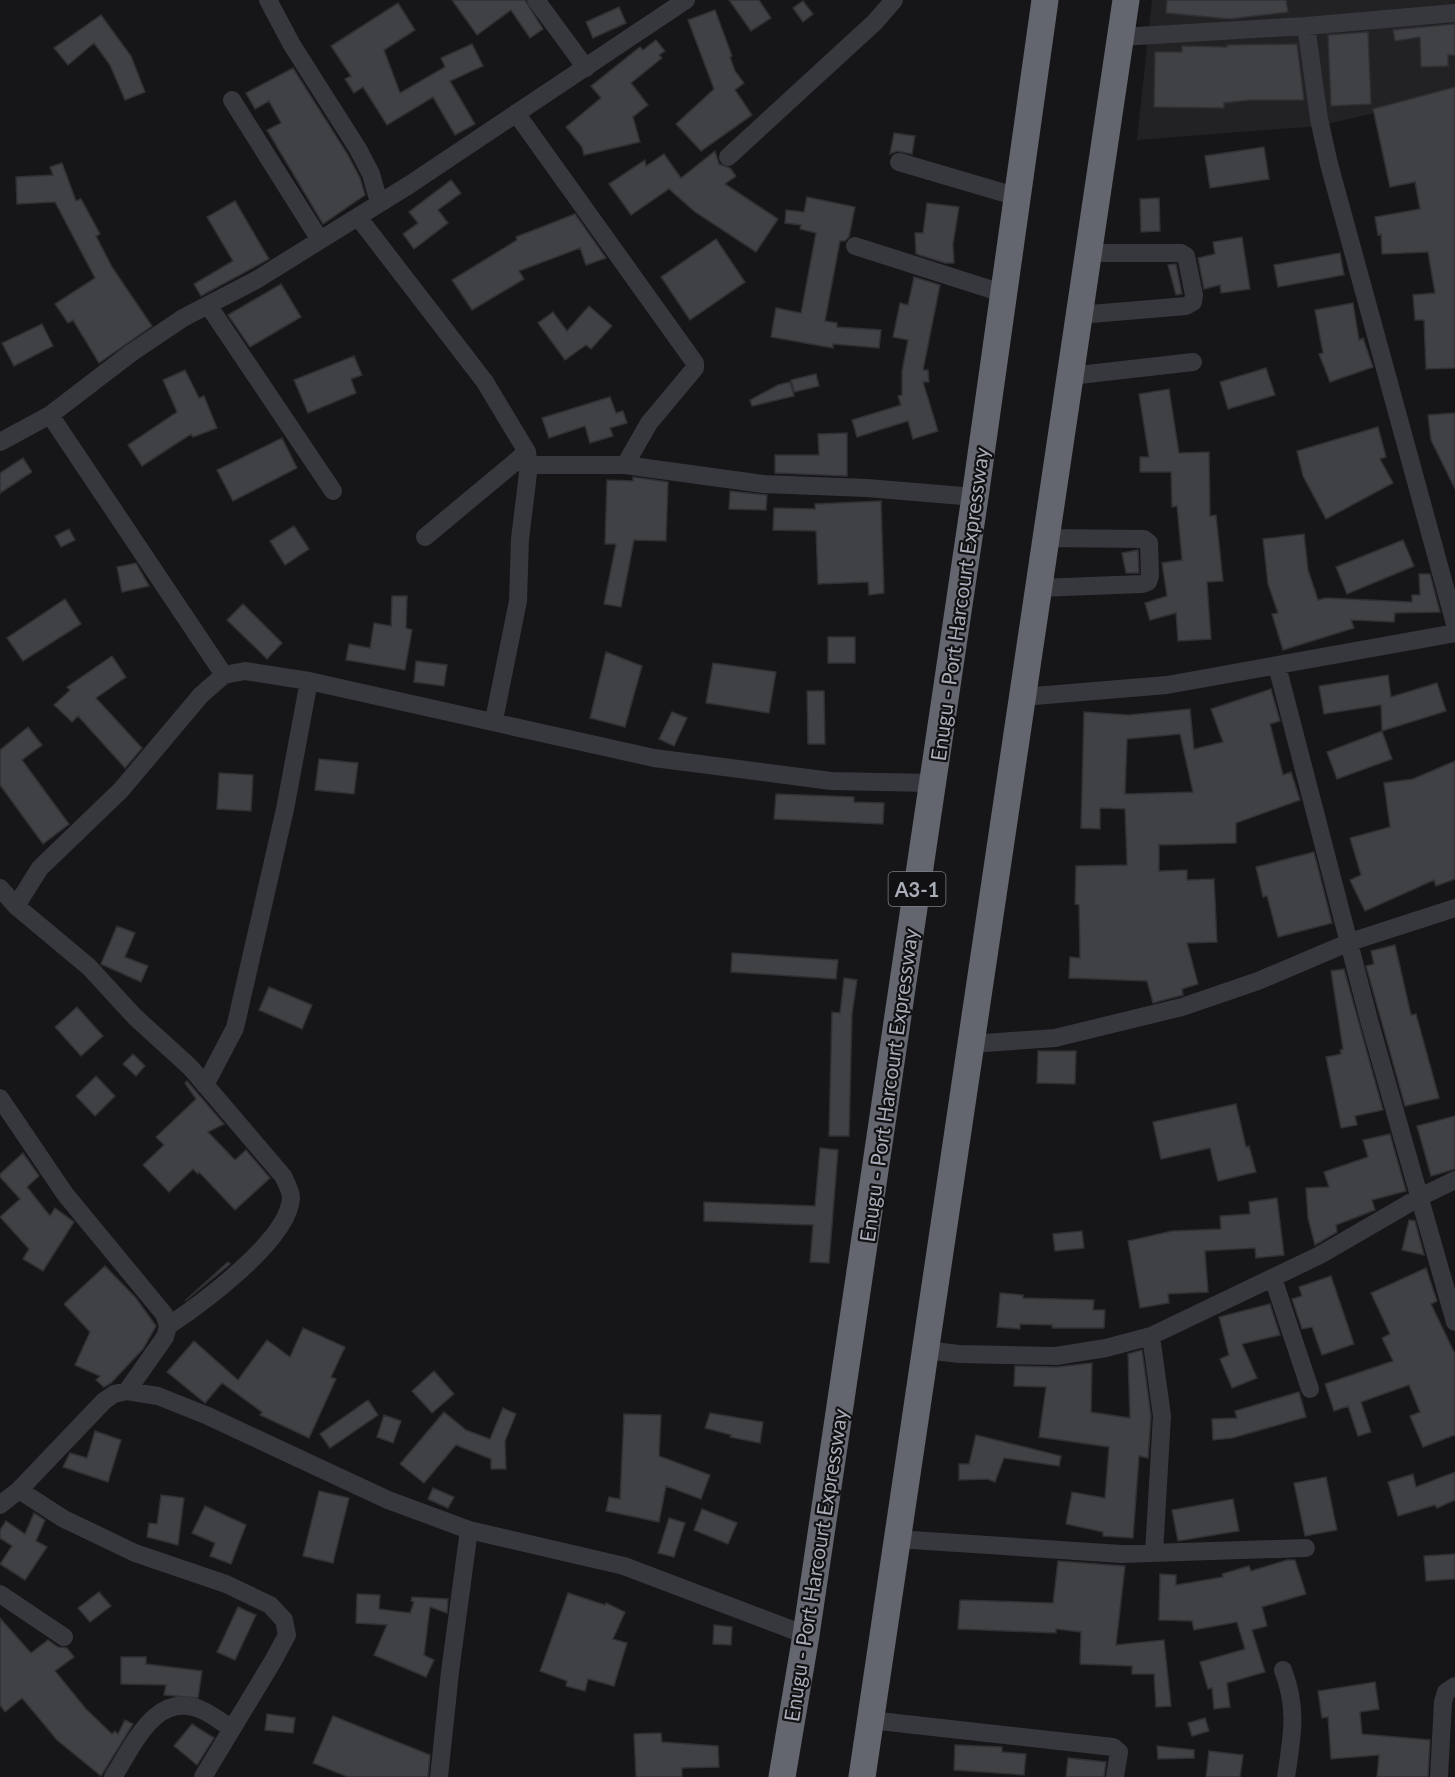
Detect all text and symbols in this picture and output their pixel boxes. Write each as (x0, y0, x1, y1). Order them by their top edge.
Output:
street label: Enugu - Port Harcourt Expressway (925, 445, 993, 762)
road number: A3-1 (888, 872, 946, 906)
street label: Enugu - Port Harcourt Expressway (854, 926, 922, 1243)
street label: Enugu - Port Harcourt Expressway (778, 1407, 852, 1723)

